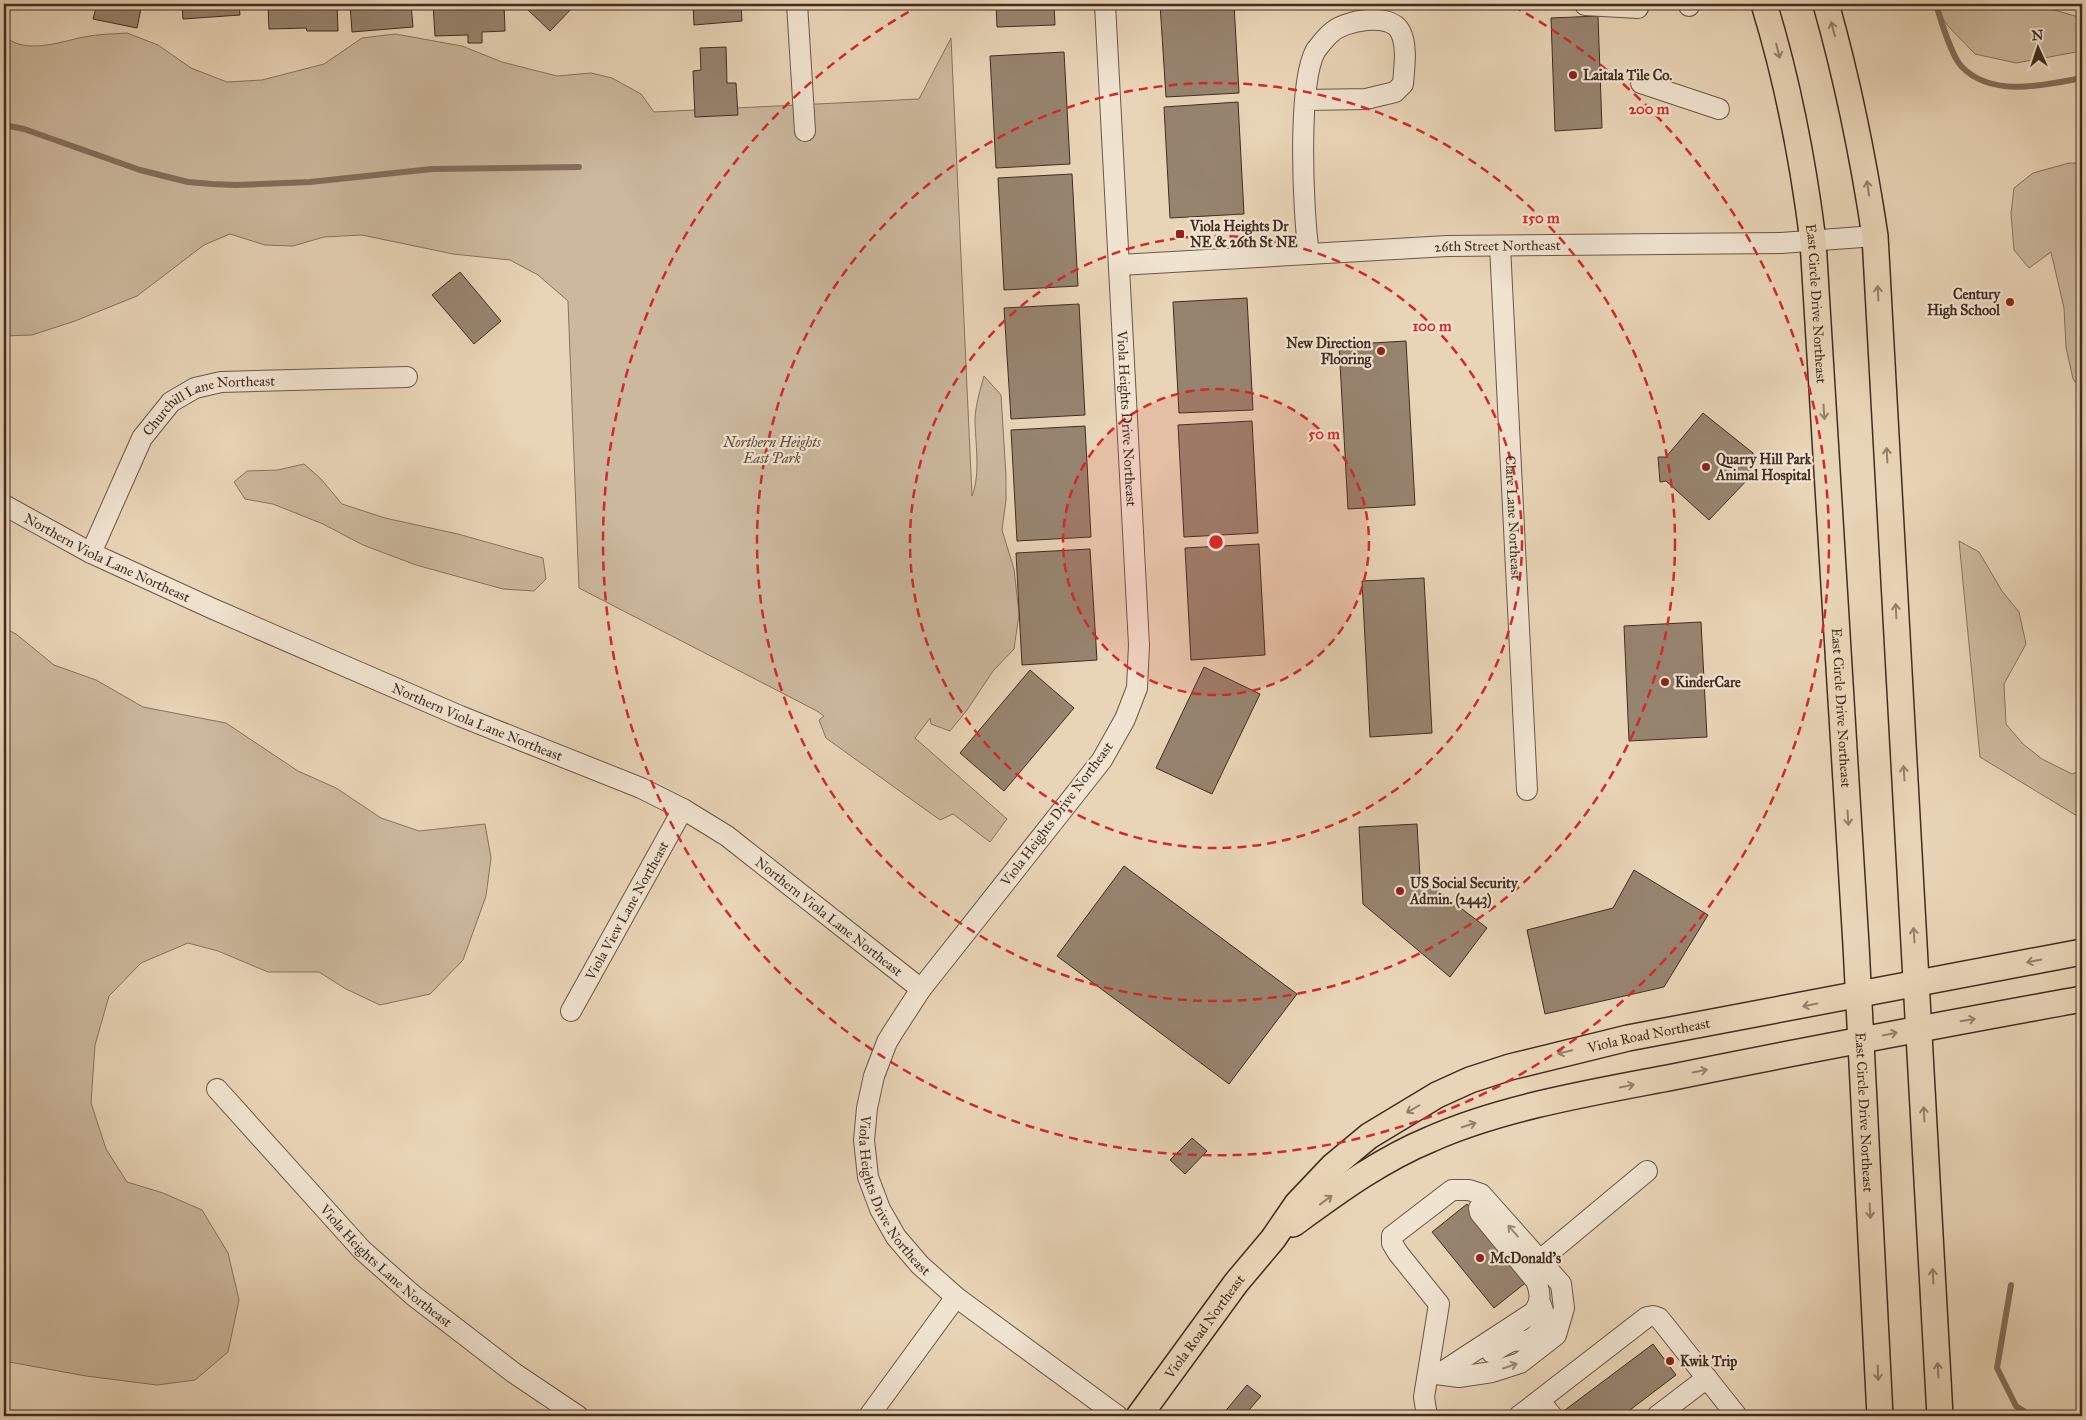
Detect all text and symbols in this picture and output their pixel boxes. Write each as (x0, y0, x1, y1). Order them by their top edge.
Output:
one-way arrow (1827, 22, 1837, 38)
north arrow (2014, 22, 2064, 72)
text: N (2031, 27, 2044, 44)
one-way arrow (1774, 42, 1783, 58)
place label: Laitala Tile Co. (1583, 67, 1672, 84)
marker: Laitala Tile Co. (1567, 69, 1579, 81)
text: 200 m (1629, 100, 1670, 118)
one-way arrow (1863, 180, 1873, 196)
text: 150 m (1522, 209, 1560, 227)
place label: Viola Heights Dr NE & 26th St NE (1189, 218, 1298, 251)
street label: East Circle Drive Northeast (1802, 223, 1830, 384)
marker: Viola Heights Dr NE & 26th St NE (1174, 228, 1186, 240)
street label: 26th Street Northeast (1434, 236, 1561, 255)
one-way arrow (1873, 285, 1882, 301)
place label: Century High School (1927, 286, 2001, 320)
marker: Century High School (2004, 296, 2016, 308)
text: 100 m (1412, 317, 1452, 335)
street label: Viola Heights Drive Northeast (1114, 329, 1140, 507)
place label: New Direction Flooring (1286, 335, 1371, 369)
marker: New Direction Flooring (1375, 345, 1387, 357)
street label: Churchill Lane Northeast (139, 372, 275, 439)
one-way arrow (1819, 404, 1828, 420)
text: 50 m (1308, 425, 1340, 443)
park label: Northern Heights East Park (722, 434, 822, 467)
one-way arrow (1883, 448, 1892, 464)
place label: Quarry Hill Park Animal Hospital (1715, 451, 1812, 485)
street label: Clare Lane Northeast (1502, 455, 1525, 580)
marker: Quarry Hill Park Animal Hospital (1700, 461, 1712, 473)
street label: Northern Viola Lane Northeast (21, 509, 193, 606)
centre of rings (1207, 533, 1225, 551)
one-way arrow (1891, 603, 1900, 619)
street label: East Circle Drive Northeast (1828, 627, 1855, 788)
place label: KinderCare (1675, 674, 1741, 691)
marker: KinderCare (1659, 676, 1671, 688)
street label: Northern Viola Lane Northeast (389, 679, 565, 764)
street label: Viola Heights Drive Northeast (997, 739, 1117, 890)
one-way arrow (1900, 765, 1909, 781)
one-way arrow (1843, 810, 1852, 826)
street label: Viola View Lane Northeast (581, 838, 672, 984)
street label: Northern Viola Lane Northeast (752, 853, 906, 980)
place label: US Social Security Admin. (2443) (1409, 875, 1519, 909)
marker: US Social Security Admin. (2443) (1394, 885, 1406, 897)
one-way arrow (1910, 927, 1919, 943)
one-way arrow (2027, 957, 2043, 967)
one-way arrow (1803, 1000, 1819, 1010)
street label: Viola Road Northeast (1585, 1014, 1712, 1056)
one-way arrow (1959, 1014, 1975, 1024)
one-way arrow (1882, 1029, 1898, 1039)
street label: East Circle Drive Northeast (1852, 1032, 1877, 1193)
one-way arrow (1557, 1048, 1573, 1057)
one-way arrow (1691, 1066, 1707, 1075)
one-way arrow (1619, 1081, 1635, 1090)
one-way arrow (1406, 1104, 1421, 1114)
one-way arrow (1920, 1106, 1929, 1122)
street label: Viola Heights Drive Northeast (856, 1114, 934, 1279)
one-way arrow (1461, 1119, 1477, 1129)
one-way arrow (1319, 1195, 1333, 1205)
street label: Viola Heights Lane Northeast (316, 1200, 455, 1331)
one-way arrow (1865, 1203, 1874, 1219)
one-way arrow (1507, 1224, 1519, 1237)
place label: McDonald's (1490, 1250, 1561, 1267)
marker: McDonald's (1474, 1252, 1486, 1264)
one-way arrow (1928, 1268, 1937, 1284)
street label: Viola Road Northeast (1160, 1271, 1248, 1383)
place label: Kwik Trip (1680, 1353, 1737, 1371)
marker: Kwik Trip (1664, 1355, 1676, 1367)
one-way arrow (1502, 1361, 1518, 1370)
one-way arrow (1933, 1363, 1942, 1379)
one-way arrow (1873, 1364, 1883, 1381)

